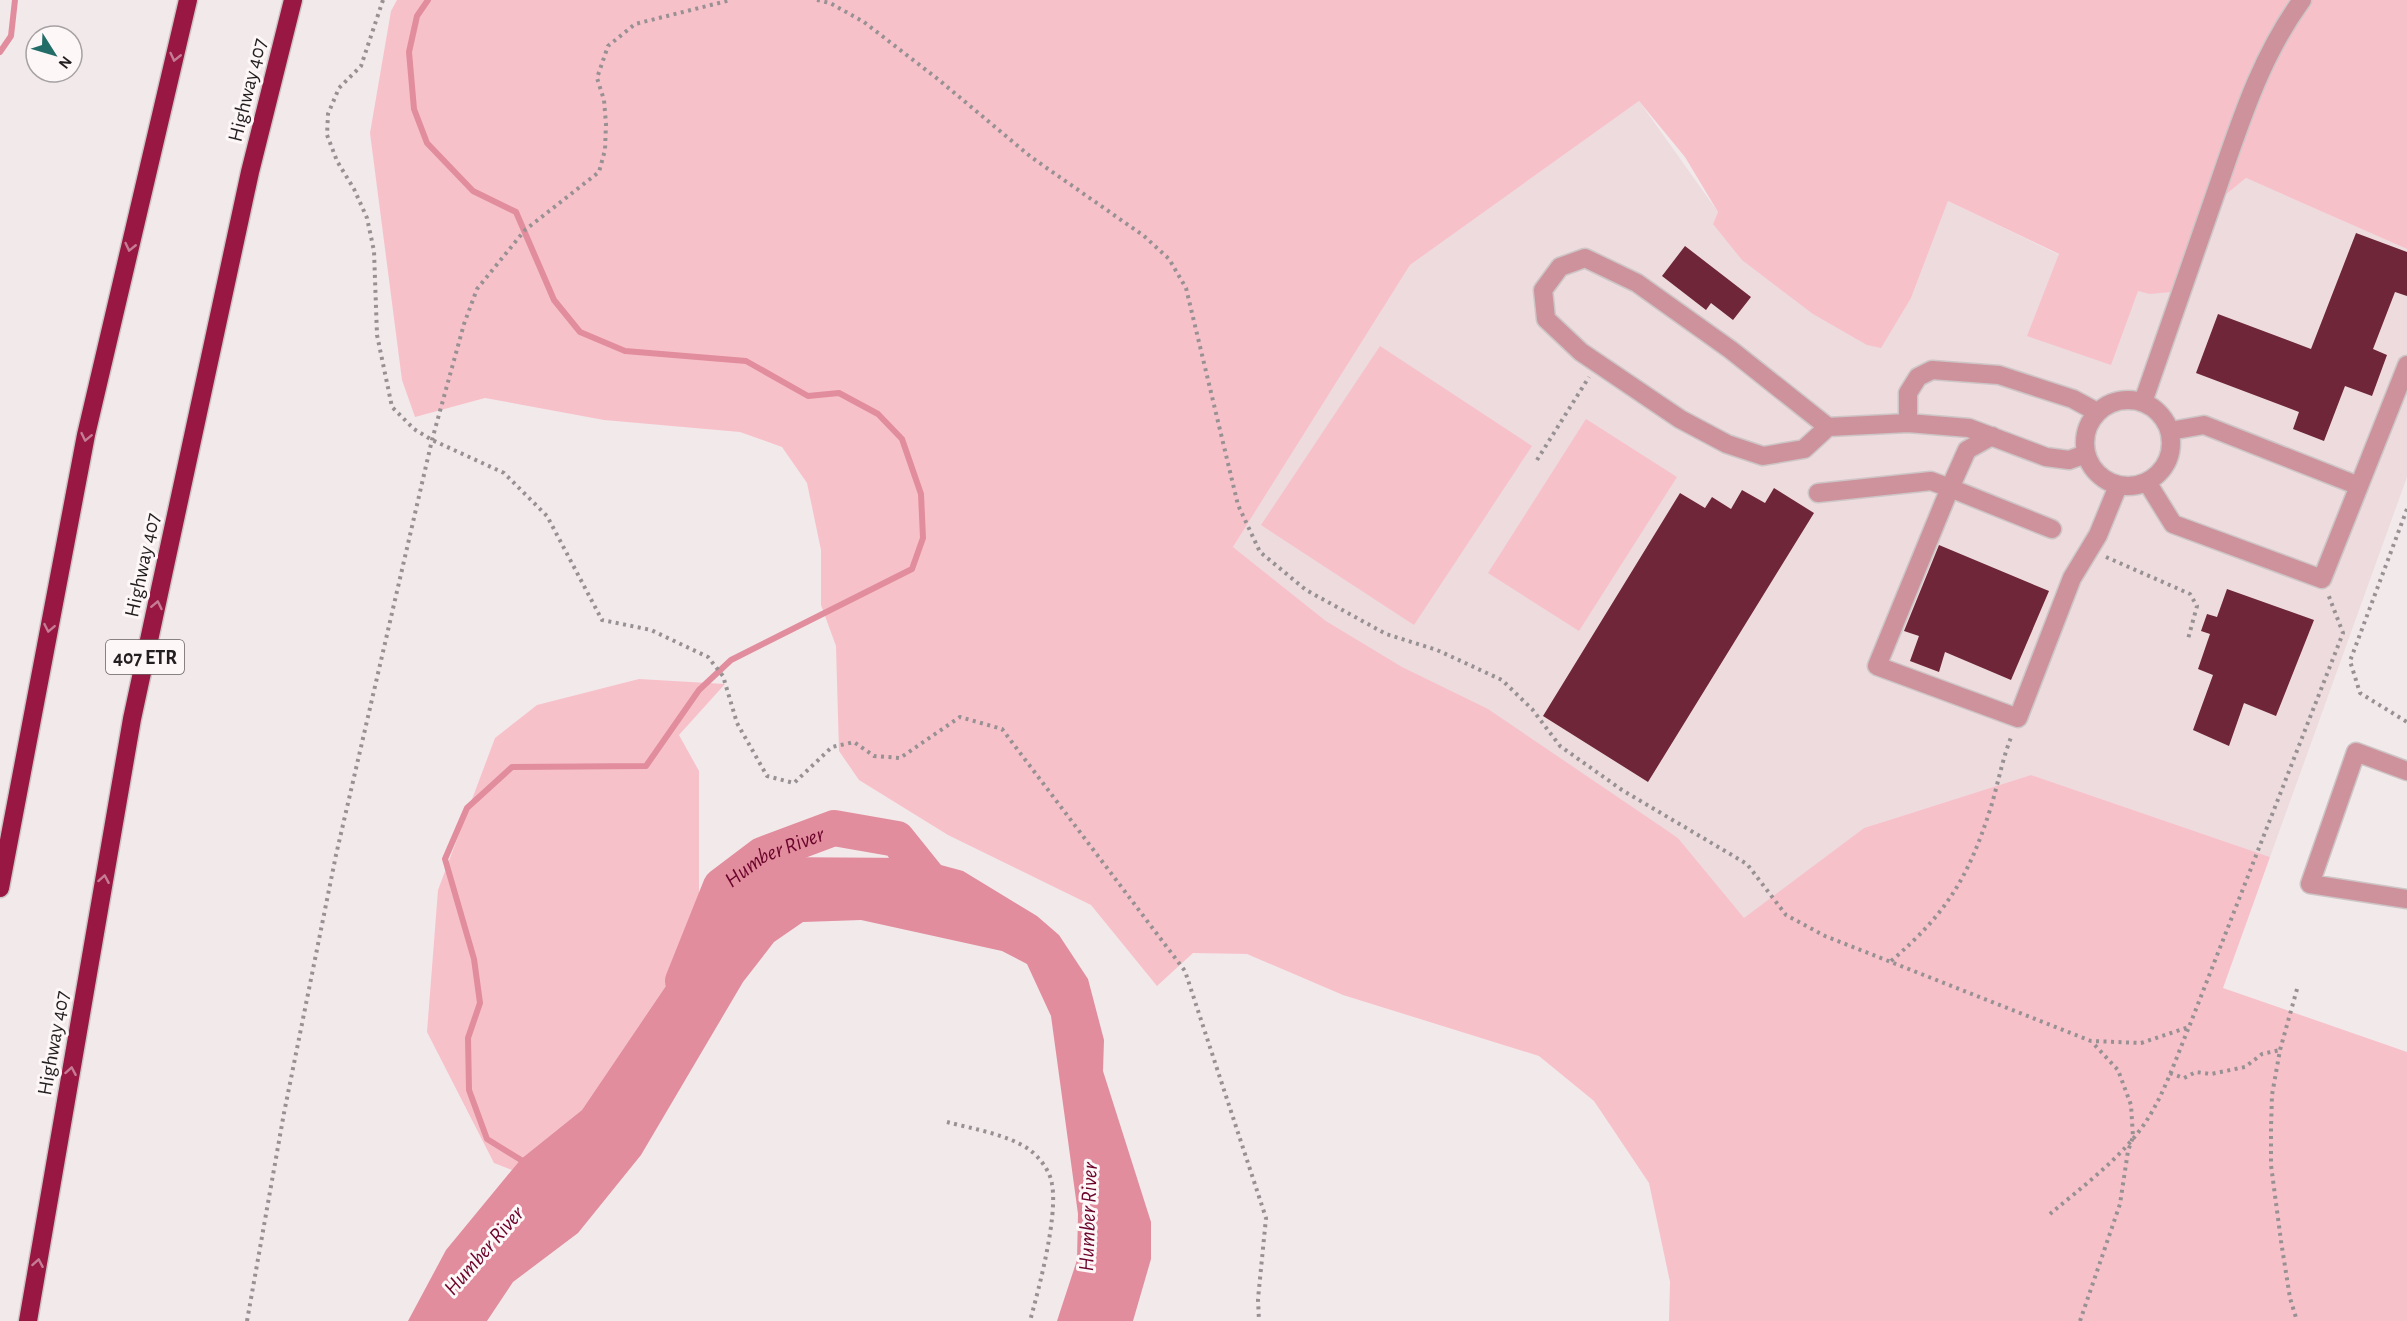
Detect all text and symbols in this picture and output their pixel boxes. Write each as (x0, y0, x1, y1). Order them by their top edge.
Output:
north arrow (24, 24, 84, 84)
street label: Highway 407 (224, 36, 271, 144)
one-way arrow (169, 52, 182, 62)
text: N (55, 53, 75, 72)
one-way arrow (124, 242, 137, 252)
one-way arrow (80, 431, 93, 441)
street label: Highway 407 (121, 511, 164, 619)
one-way arrow (149, 600, 162, 610)
one-way arrow (43, 623, 56, 633)
road number: 407 ETR (106, 640, 184, 674)
water label: Humber River (721, 823, 828, 891)
one-way arrow (97, 874, 110, 884)
street label: Highway 407 (34, 989, 73, 1097)
one-way arrow (64, 1067, 77, 1077)
water label: Humber River (1075, 1161, 1101, 1272)
water label: Humber River (440, 1202, 528, 1299)
one-way arrow (31, 1259, 43, 1268)

